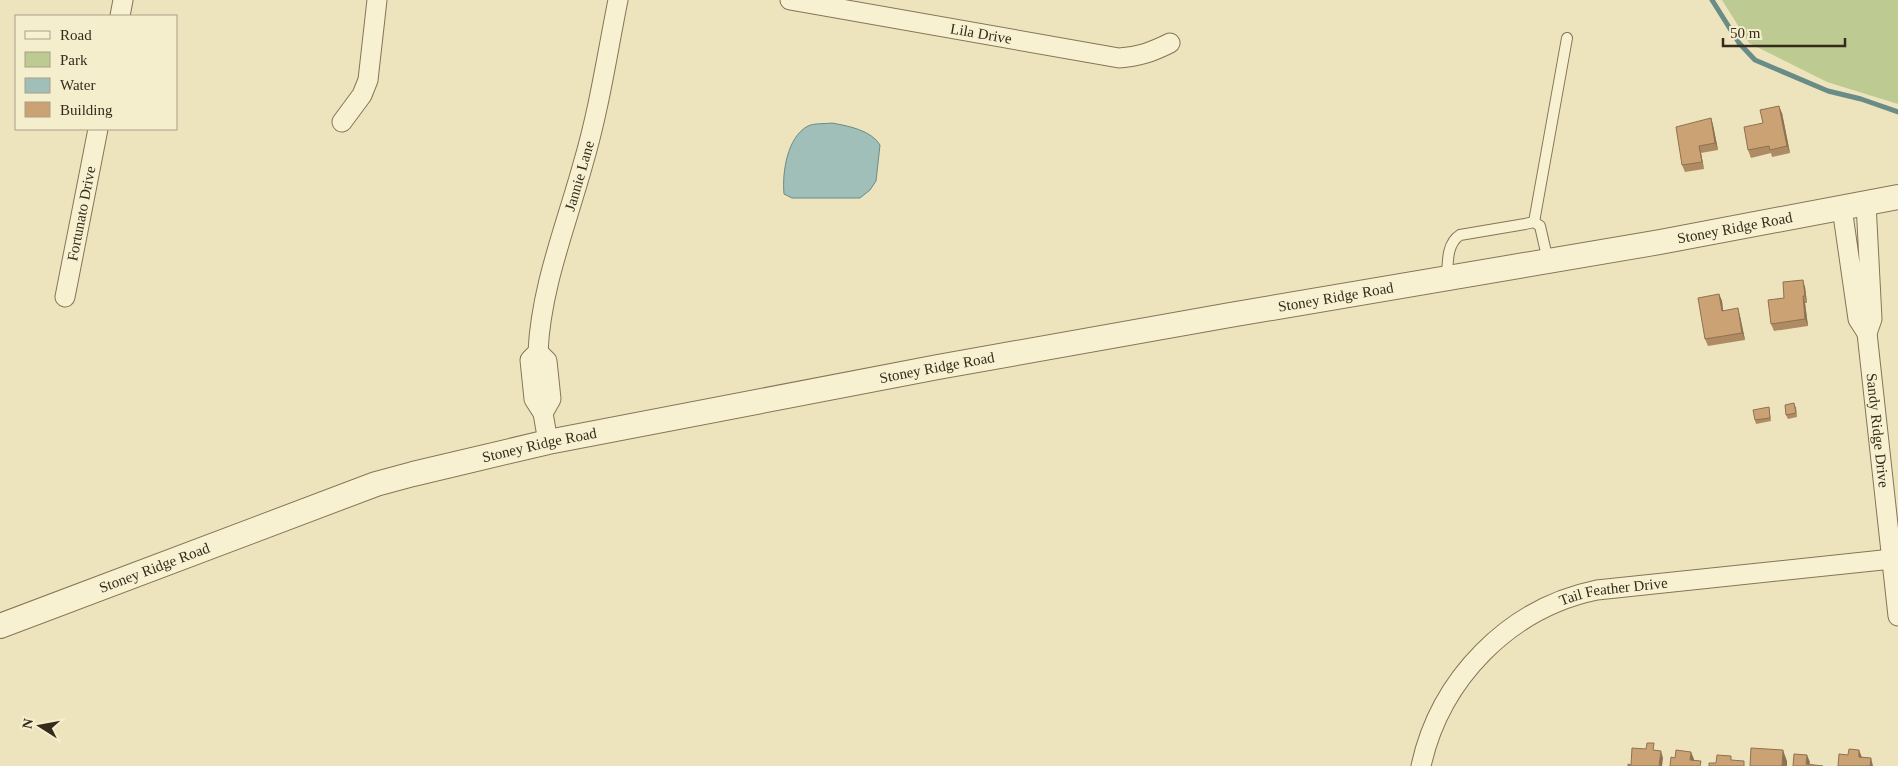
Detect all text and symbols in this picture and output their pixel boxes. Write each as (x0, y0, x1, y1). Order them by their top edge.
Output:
legend (15, 15, 178, 130)
scale bar (1723, 15, 1846, 47)
street label: Lila Drive (949, 20, 1013, 47)
text: 50 m (1730, 25, 1761, 41)
text: Road (60, 27, 92, 43)
text: Park (60, 52, 88, 68)
text: Water (60, 77, 95, 93)
text: Building (60, 102, 113, 118)
street label: Jannie Lane (562, 139, 597, 213)
street label: Fortunato Drive (64, 164, 99, 262)
street label: Stoney Ridge Road (1676, 209, 1794, 247)
street label: Stoney Ridge Road (1277, 279, 1395, 315)
street label: Stoney Ridge Road (878, 349, 996, 386)
street label: Sandy Ridge Drive (1863, 372, 1892, 489)
street label: Stoney Ridge Road (481, 425, 598, 465)
street label: Stoney Ridge Road (97, 539, 212, 596)
street label: Tail Feather Drive (1557, 575, 1669, 609)
north arrow (15, 701, 65, 751)
text: N (19, 717, 36, 730)

